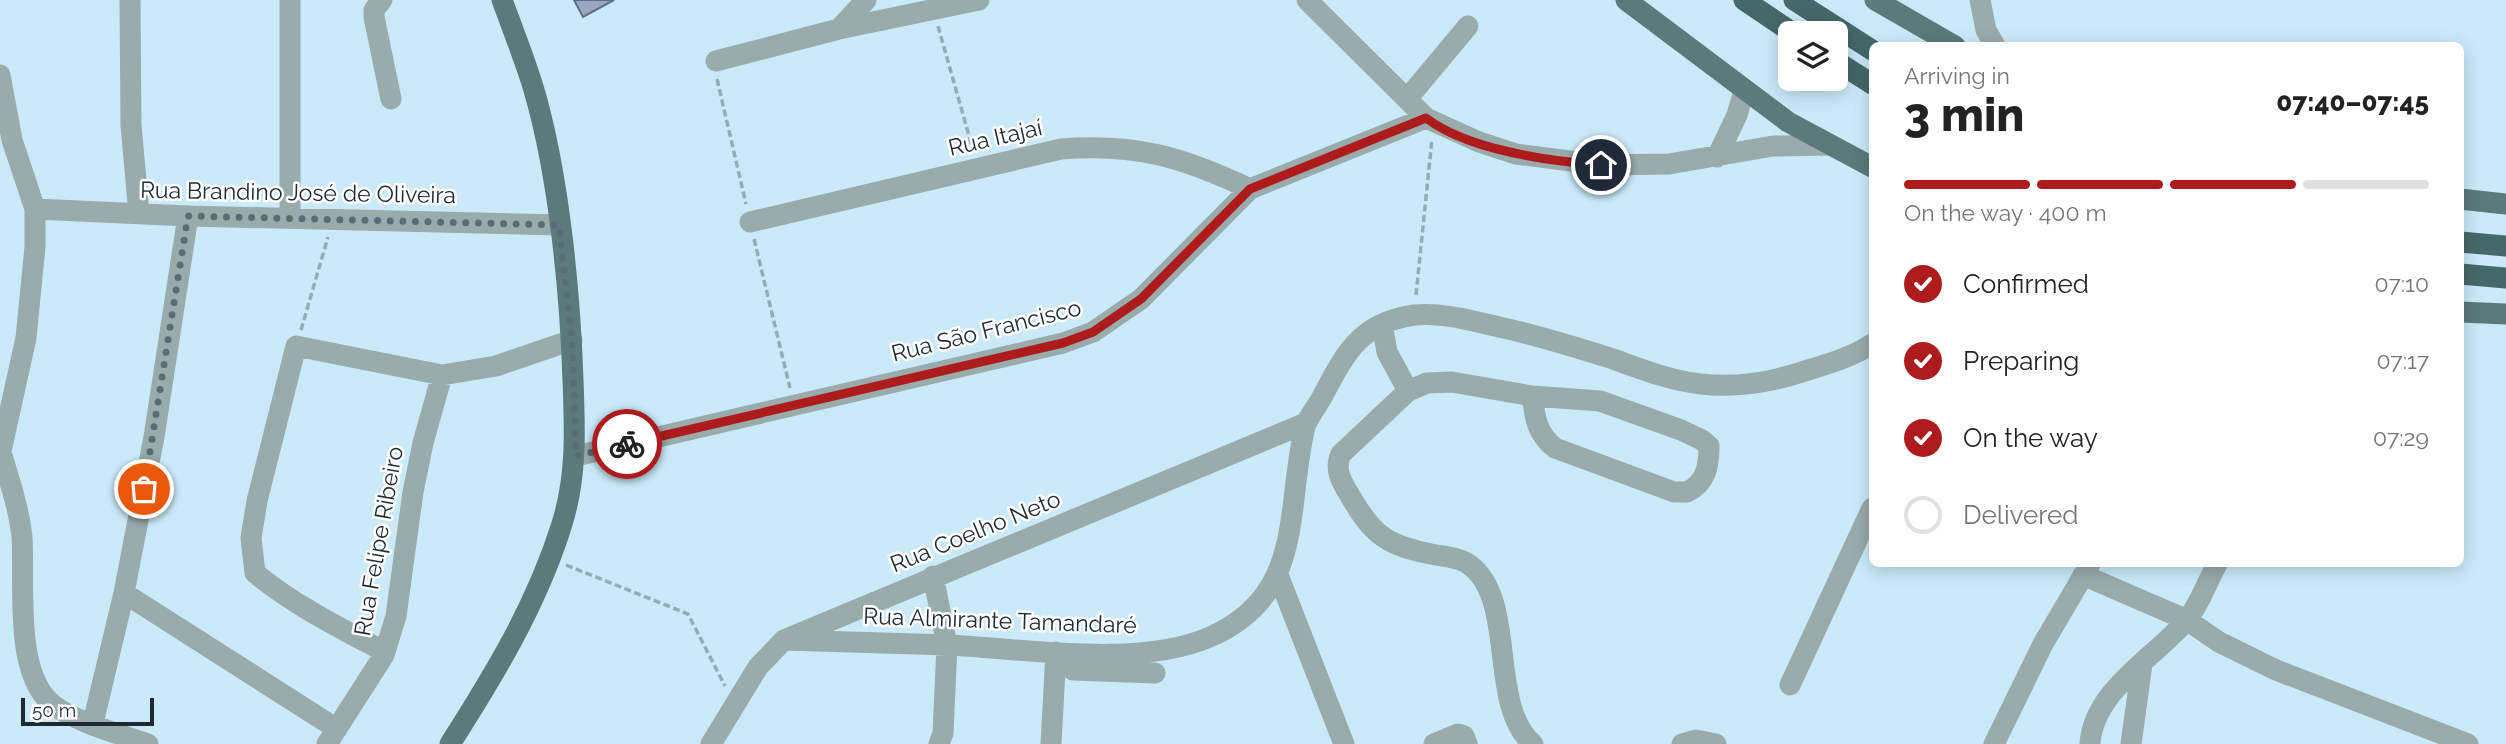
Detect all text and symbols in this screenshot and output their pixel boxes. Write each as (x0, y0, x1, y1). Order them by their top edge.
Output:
map controls (1778, 21, 1848, 91)
button: layers (1778, 21, 1848, 91)
text: Arriving in (1904, 62, 2010, 89)
text: 07:40–07:45 (2276, 87, 2429, 117)
text: 3 min (1904, 88, 2024, 142)
street label: Rua Itajaí (945, 113, 1045, 161)
pin (1571, 135, 1631, 195)
icon: home (1582, 146, 1620, 184)
street label: Rua Brandino José de Oliveira (140, 176, 456, 208)
text: On the way · 400 m (1904, 199, 2107, 226)
icon: check (1904, 265, 1942, 303)
text: Confirmed (1963, 269, 2089, 299)
text: 07:10 (2375, 270, 2429, 297)
street label: Rua São Francisco (888, 293, 1084, 367)
icon: check (1904, 342, 1942, 380)
text: Preparing (1963, 346, 2079, 376)
text: 07:17 (2376, 347, 2429, 374)
courier (592, 409, 662, 479)
icon: check (1904, 419, 1942, 457)
text: On the way (1963, 423, 2098, 453)
text: 07:29 (2373, 424, 2429, 451)
icon: bike (608, 425, 646, 463)
street label: Rua Felipe Ribeiro (348, 444, 408, 638)
pin (114, 459, 174, 519)
icon: bag (125, 470, 163, 508)
street label: Rua Coelho Neto (886, 485, 1064, 577)
text: Delivered (1963, 500, 2078, 530)
street label: Rua Almirante Tamandaré (863, 602, 1137, 638)
scale bar (21, 695, 154, 727)
text: 50 m (32, 699, 76, 721)

